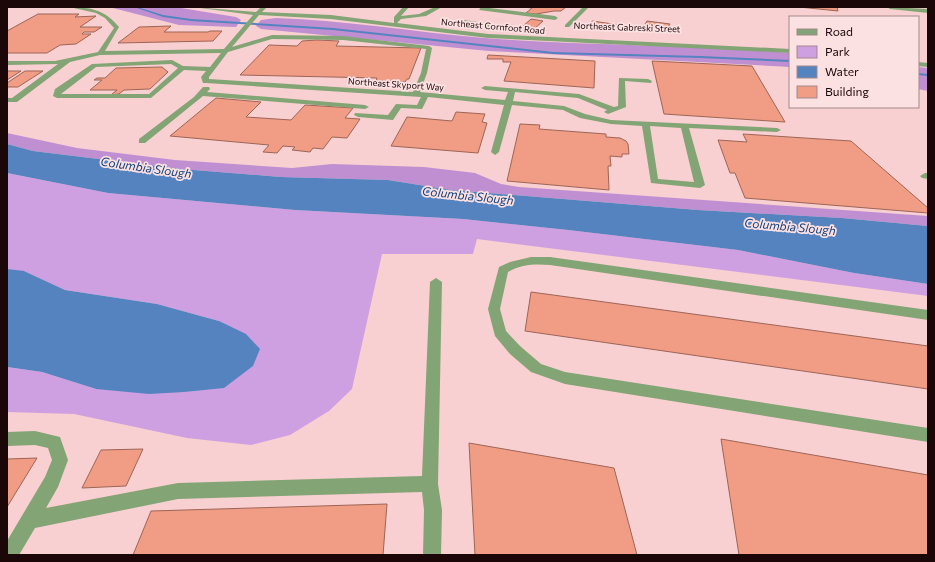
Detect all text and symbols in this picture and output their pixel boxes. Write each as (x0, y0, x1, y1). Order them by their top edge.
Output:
street label: Northeast Cornfoot Road (441, 16, 545, 36)
legend (789, 16, 919, 108)
street label: Northeast Gabreski Street (573, 20, 681, 34)
text: Road (825, 24, 853, 38)
text: Park (825, 44, 851, 58)
text: Water (825, 64, 859, 78)
street label: Northeast Skyport Way (348, 75, 445, 93)
text: Building (825, 84, 869, 98)
water label: Columbia Slough (100, 154, 192, 180)
water label: Columbia Slough (422, 183, 514, 207)
water label: Columbia Slough (744, 215, 836, 237)

